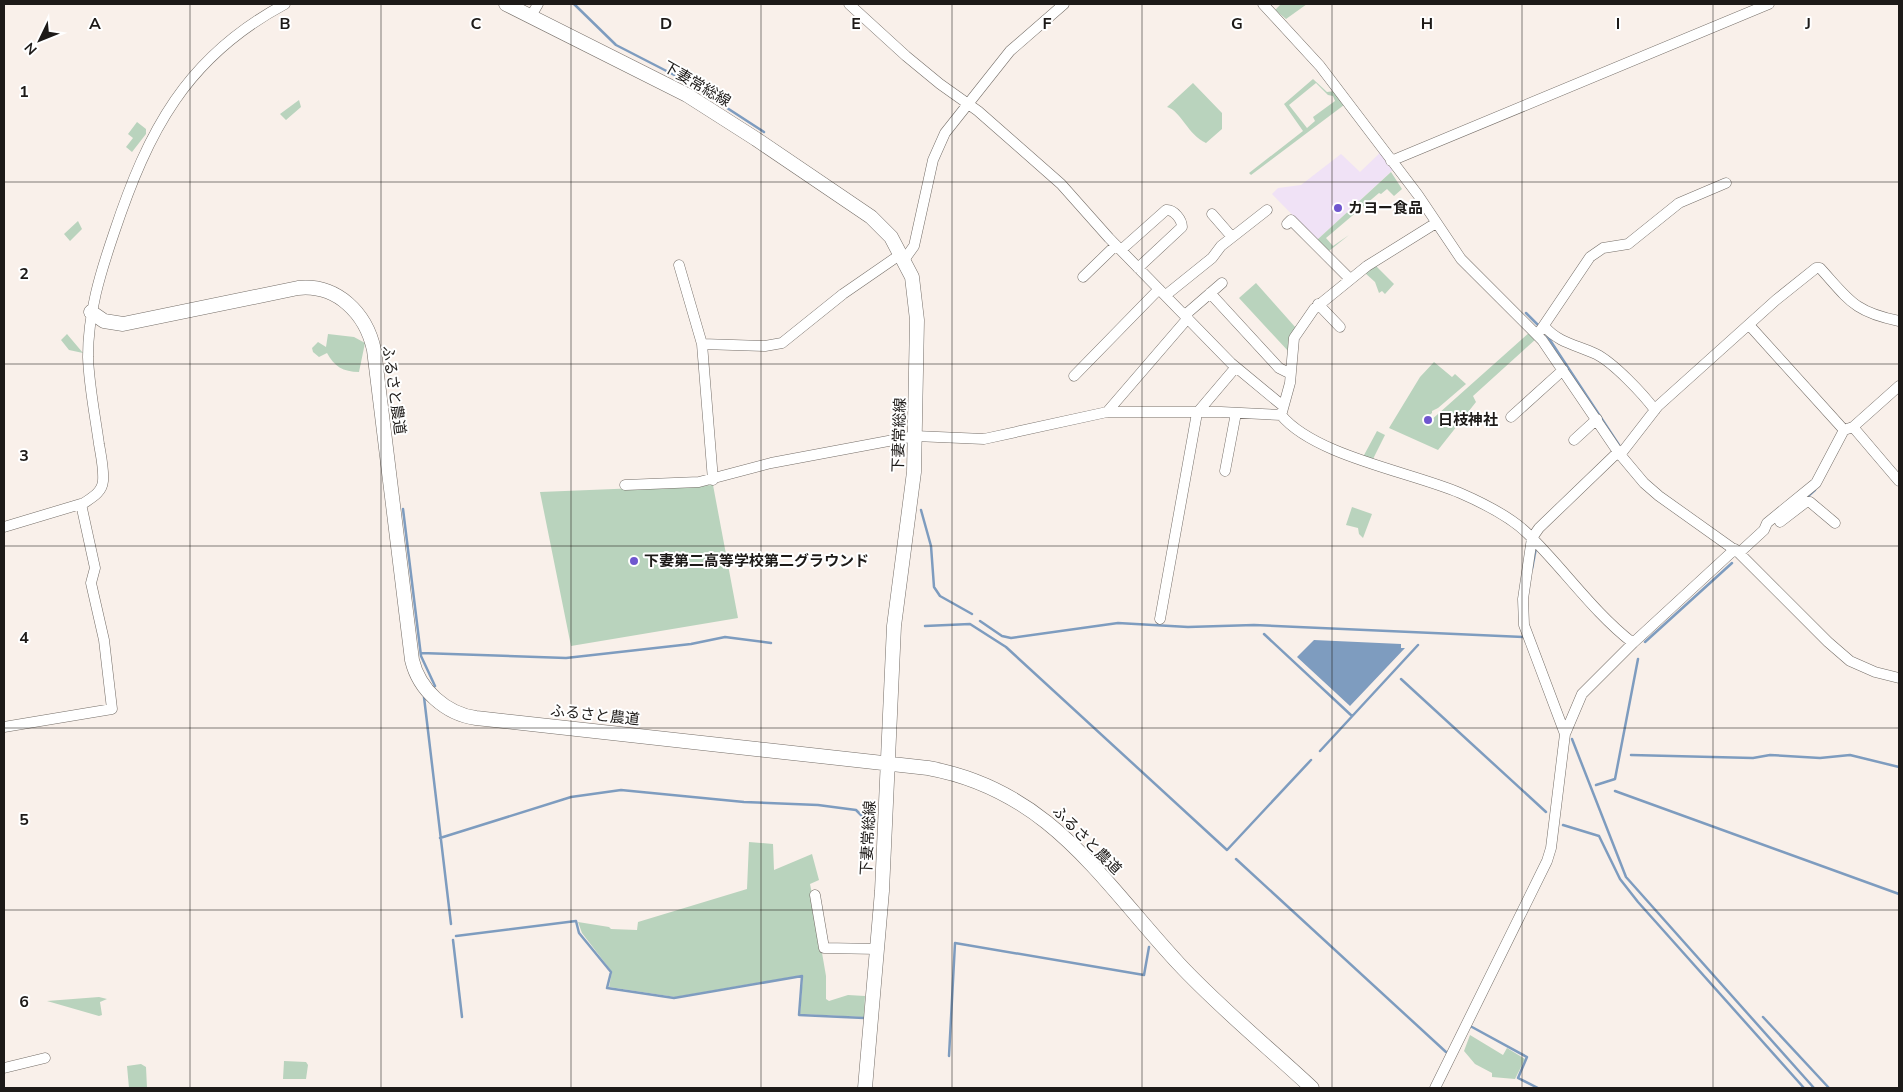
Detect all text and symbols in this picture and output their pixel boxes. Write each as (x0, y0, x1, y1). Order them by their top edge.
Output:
text: A (89, 13, 101, 35)
text: B (279, 13, 291, 35)
text: C (471, 13, 482, 35)
text: D (660, 13, 672, 35)
text: E (851, 13, 861, 35)
text: F (1043, 13, 1052, 35)
text: G (1231, 13, 1243, 35)
text: H (1421, 13, 1433, 35)
text: I (1616, 13, 1620, 35)
text: J (1804, 13, 1811, 35)
north arrow (15, 15, 65, 65)
text: N (20, 38, 41, 59)
street label: 下妻常総線 (660, 57, 734, 111)
text: 1 (19, 81, 29, 103)
place label: カヨー食品 (1348, 198, 1423, 218)
marker: カヨー食品 (1332, 202, 1344, 214)
text: 2 (19, 263, 29, 285)
street label: ふるさと農道 (378, 344, 410, 436)
street label: 下妻常総線 (888, 397, 910, 473)
place label: 日枝神社 (1438, 410, 1498, 430)
marker: 日枝神社 (1422, 414, 1434, 426)
text: 3 (19, 445, 29, 467)
place label: 下妻第二高等学校第二グラウンド (644, 551, 869, 571)
marker: 下妻第二高等学校第二グラウンド (628, 555, 640, 567)
text: 4 (19, 627, 29, 649)
street label: ふるさと農道 (549, 700, 641, 730)
street label: 下妻常総線 (856, 800, 880, 876)
street label: ふるさと農道 (1048, 801, 1126, 879)
text: 5 (19, 809, 29, 831)
text: 6 (19, 991, 29, 1013)

